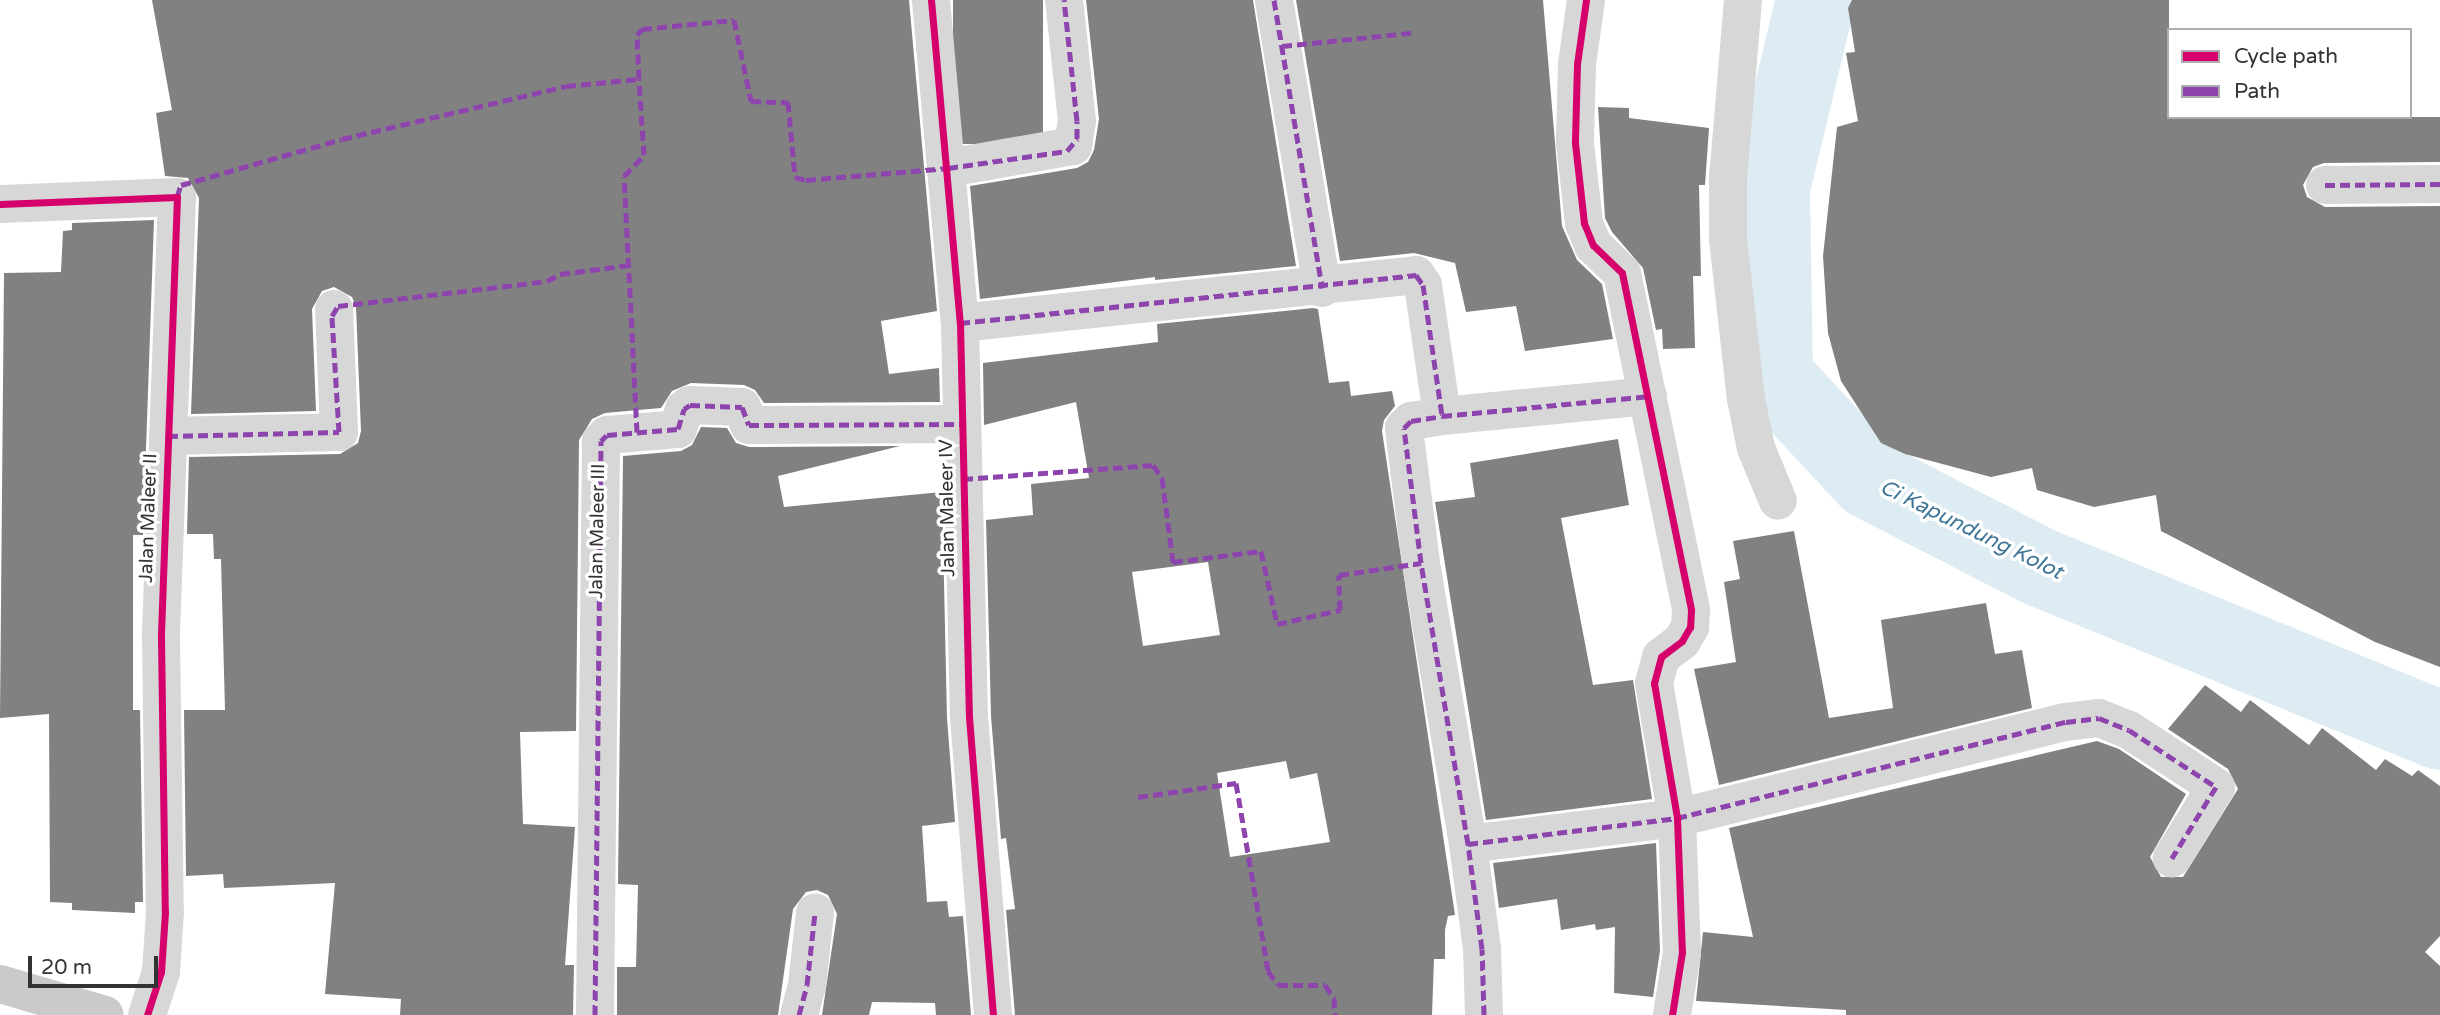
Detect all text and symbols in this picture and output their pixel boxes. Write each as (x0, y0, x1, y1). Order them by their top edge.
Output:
legend (2167, 28, 2412, 119)
text: Cycle path (2234, 44, 2338, 69)
text: Path (2234, 79, 2280, 104)
street label: Jalan Maleer IV (935, 439, 961, 577)
street label: Jalan Maleer II (135, 453, 163, 583)
street label: Jalan Maleer III (585, 463, 611, 599)
water label: Ci Kapundung Kolot (1875, 475, 2067, 585)
scale bar (32, 942, 161, 986)
text: 20 m (41, 955, 92, 980)

